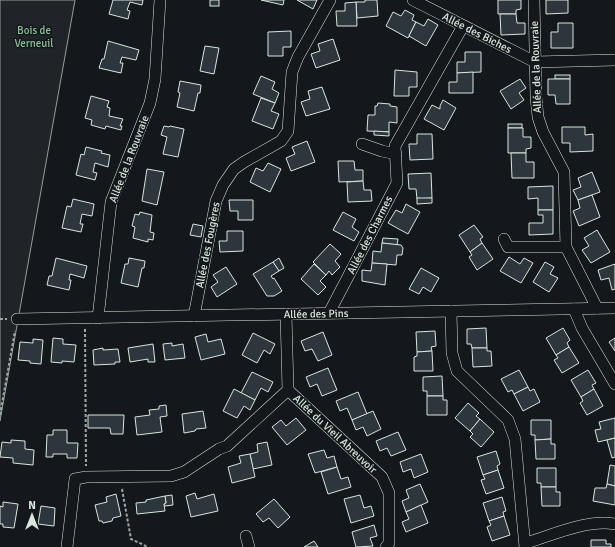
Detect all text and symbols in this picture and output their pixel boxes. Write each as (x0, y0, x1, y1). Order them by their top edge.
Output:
street label: Allée des Biches (440, 10, 514, 56)
street label: Allée de la Rouvraie (528, 21, 544, 113)
park label: Bois de Verneuil (14, 24, 54, 50)
street label: Allée de la Rouvraie (106, 113, 152, 205)
street label: Allée des Charmes (345, 193, 395, 276)
street label: Allée des Fougères (193, 201, 223, 289)
street label: Allée des Pins (283, 307, 349, 321)
street label: Allée du Vieil Abreuvoir (291, 392, 379, 476)
north arrow (12, 495, 52, 535)
text: N (28, 499, 36, 512)

